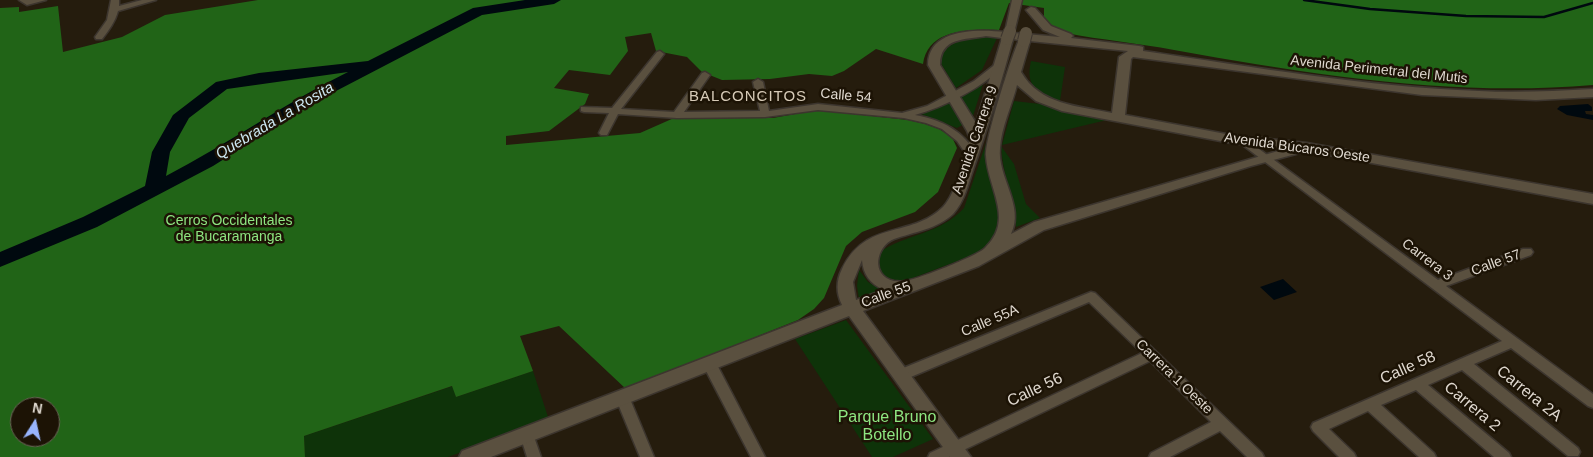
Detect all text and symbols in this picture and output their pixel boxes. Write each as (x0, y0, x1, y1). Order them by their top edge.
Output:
street label: Avenida Perimetral del Mutis (1290, 52, 1468, 88)
water label: Quebrada La Rosita (213, 79, 337, 163)
street label: Avenida Carrera 9 (949, 84, 1001, 196)
street label: Calle 54 (820, 85, 872, 107)
district label: BALCONCITOS (688, 88, 808, 106)
street label: Avenida Búcaros Oeste (1223, 129, 1371, 167)
park label: Cerros Occidentales de Bucaramanga (166, 213, 292, 246)
street label: Carrera 3 (1398, 235, 1456, 285)
street label: Calle 57 (1469, 246, 1523, 280)
street label: Calle 55 (859, 278, 913, 312)
street label: Calle 55A (959, 301, 1021, 341)
street label: Carrera 1 Oeste (1132, 336, 1216, 418)
street label: Calle 58 (1377, 347, 1439, 389)
street label: Carrera 2A (1493, 362, 1565, 426)
street label: Calle 56 (1004, 369, 1066, 411)
street label: Carrera 2 (1440, 378, 1504, 436)
north arrow (10, 397, 60, 447)
text: N (31, 399, 44, 417)
park label: Parque Bruno Botello (838, 408, 936, 446)

